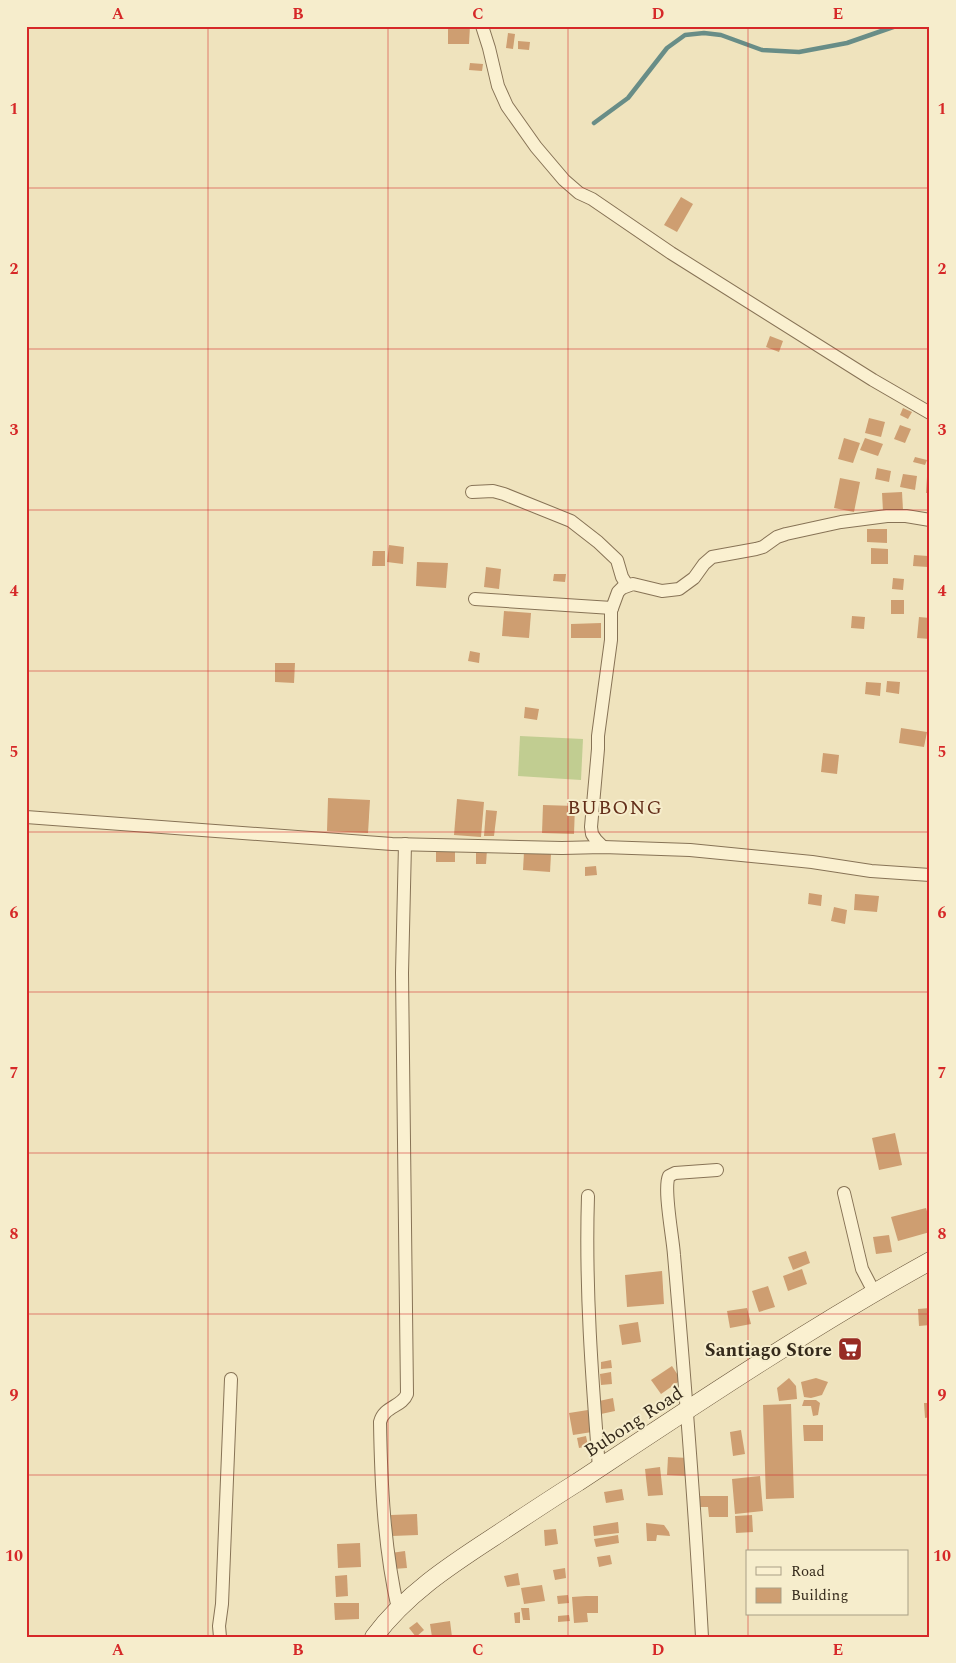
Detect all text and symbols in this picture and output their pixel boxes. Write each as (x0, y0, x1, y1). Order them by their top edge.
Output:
text: A (112, 2, 125, 26)
text: B (292, 2, 304, 26)
text: C (472, 2, 484, 26)
text: D (652, 2, 665, 26)
text: E (833, 2, 843, 26)
text: 1 (10, 97, 18, 121)
text: 1 (938, 97, 946, 121)
text: 2 (10, 257, 19, 281)
text: 2 (938, 257, 947, 281)
text: 3 (10, 418, 19, 442)
text: 3 (938, 418, 947, 442)
text: 4 (10, 579, 19, 603)
text: 4 (938, 579, 947, 603)
text: 5 (10, 740, 18, 764)
text: 5 (938, 740, 946, 764)
district label: BUBONG (567, 793, 663, 823)
text: 6 (10, 901, 19, 925)
text: 6 (938, 901, 947, 925)
text: 7 (10, 1061, 19, 1085)
text: 7 (938, 1061, 947, 1085)
text: 8 (10, 1222, 19, 1246)
text: 8 (938, 1222, 947, 1246)
place label: Santiago Store (705, 1336, 832, 1365)
supermarket icon: Santiago Store (837, 1336, 863, 1362)
street label: Bubong Road (579, 1379, 689, 1465)
text: 9 (10, 1383, 19, 1407)
text: 9 (938, 1383, 947, 1407)
text: 10 (5, 1544, 23, 1568)
text: 10 (933, 1544, 951, 1568)
legend (746, 1550, 908, 1616)
text: Road (791, 1560, 825, 1583)
text: Building (791, 1584, 848, 1607)
text: A (112, 1638, 125, 1662)
text: B (292, 1638, 304, 1662)
text: C (472, 1638, 484, 1662)
text: D (652, 1638, 665, 1662)
text: E (833, 1638, 843, 1662)

